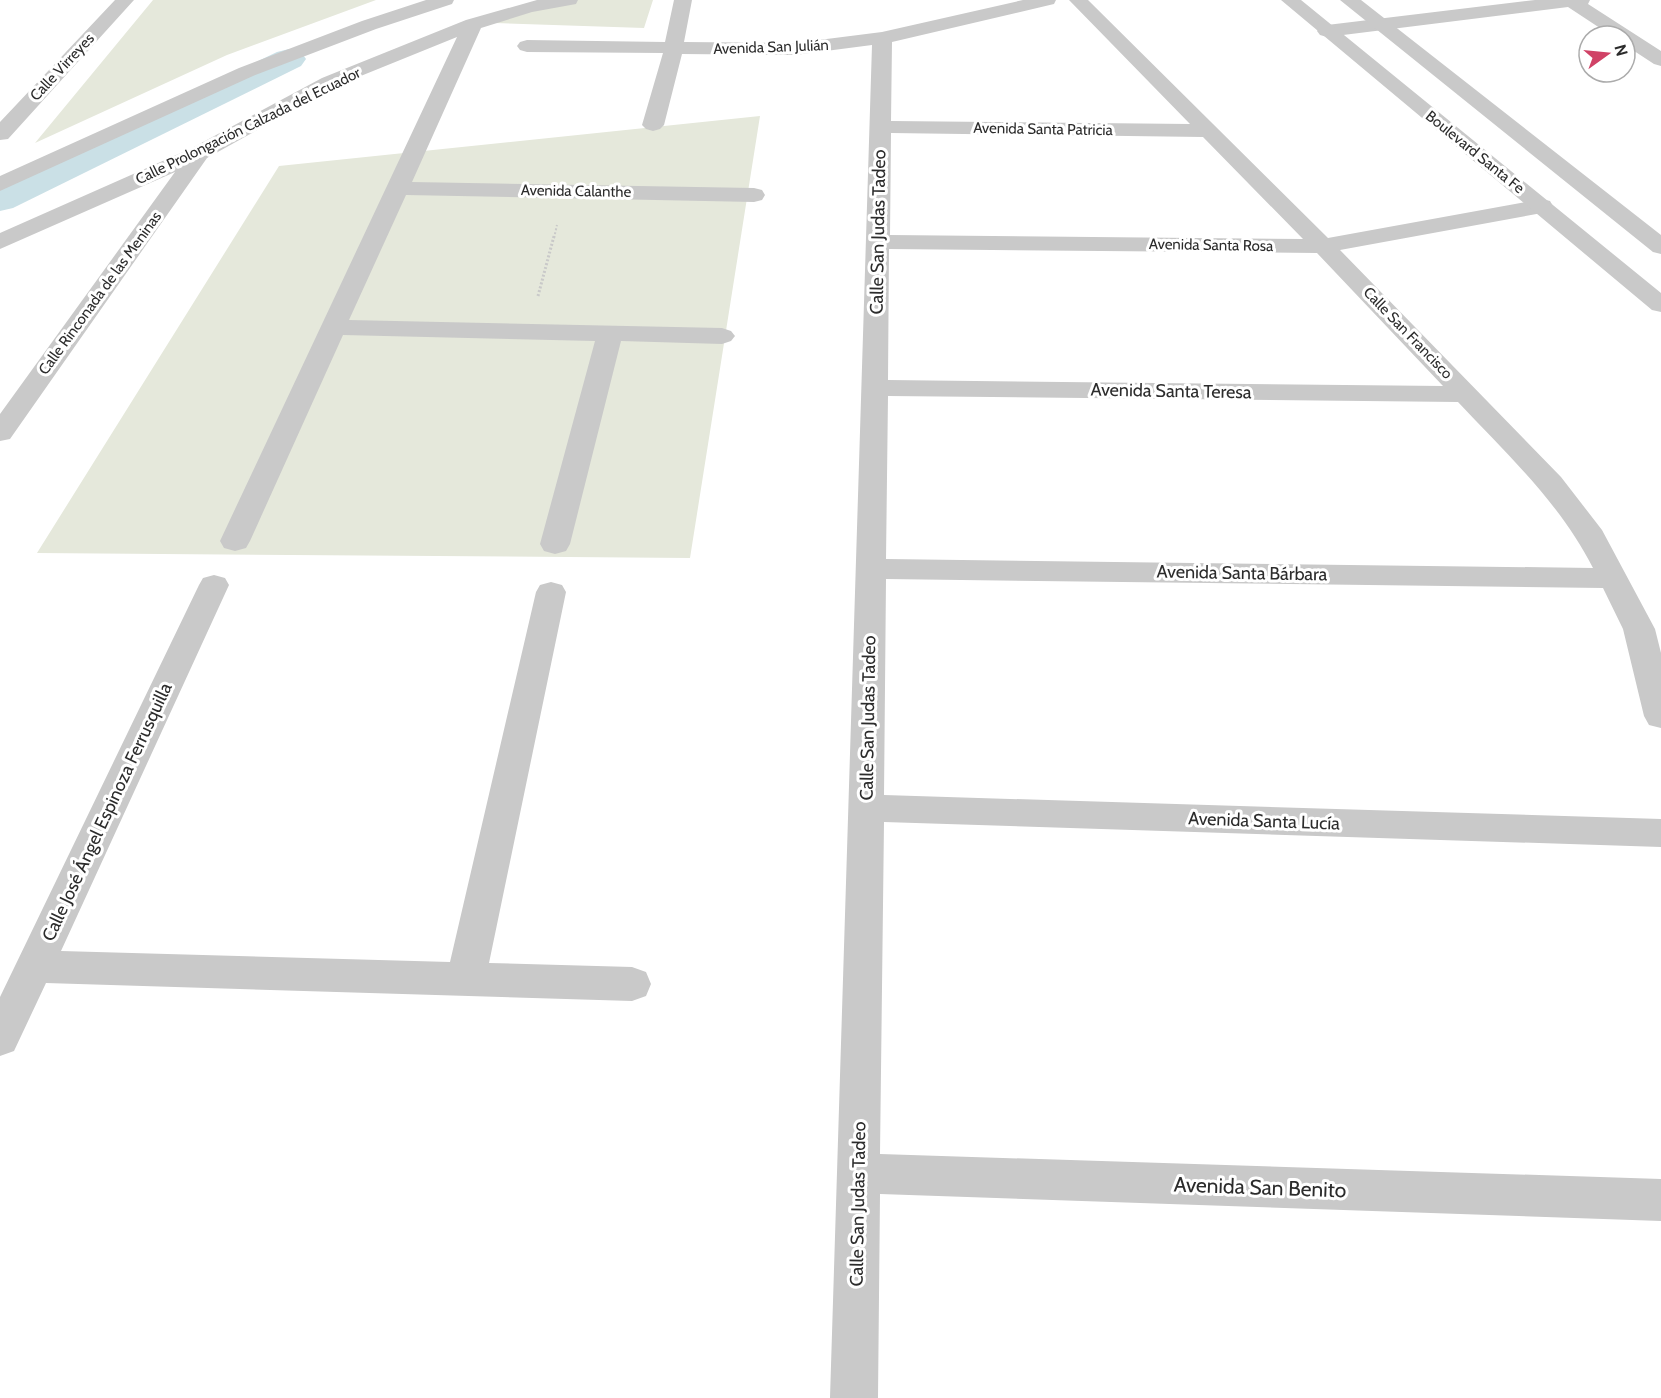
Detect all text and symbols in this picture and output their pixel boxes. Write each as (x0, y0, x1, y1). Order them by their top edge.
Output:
north arrow (1577, 24, 1637, 84)
street label: Calle Virreyes (26, 30, 98, 104)
street label: Avenida San Julián (713, 36, 829, 58)
text: N (1610, 42, 1632, 58)
street label: Calle Prolongación Calzada del Ecuador (133, 63, 364, 188)
street label: Boulevard Santa Fe (1422, 107, 1528, 197)
street label: Avenida Santa Patricia (973, 119, 1114, 139)
street label: Calle San Judas Tadeo (866, 149, 890, 315)
street label: Avenida Calanthe (521, 181, 632, 201)
street label: Calle Rinconada de las Meninas (35, 208, 165, 378)
street label: Avenida Santa Rosa (1149, 235, 1274, 255)
street label: Calle San Francisco (1360, 283, 1456, 383)
street label: Avenida Santa Teresa (1090, 379, 1252, 403)
street label: Avenida Santa Bárbara (1156, 561, 1328, 585)
street label: Calle San Judas Tadeo (856, 635, 880, 801)
street label: Calle José Ángel Espinoza Ferrusquilla (37, 679, 177, 945)
street label: Avenida Santa Lucía (1188, 807, 1341, 835)
street label: Calle San Judas Tadeo (846, 1121, 870, 1287)
street label: Avenida San Benito (1173, 1171, 1347, 1203)

